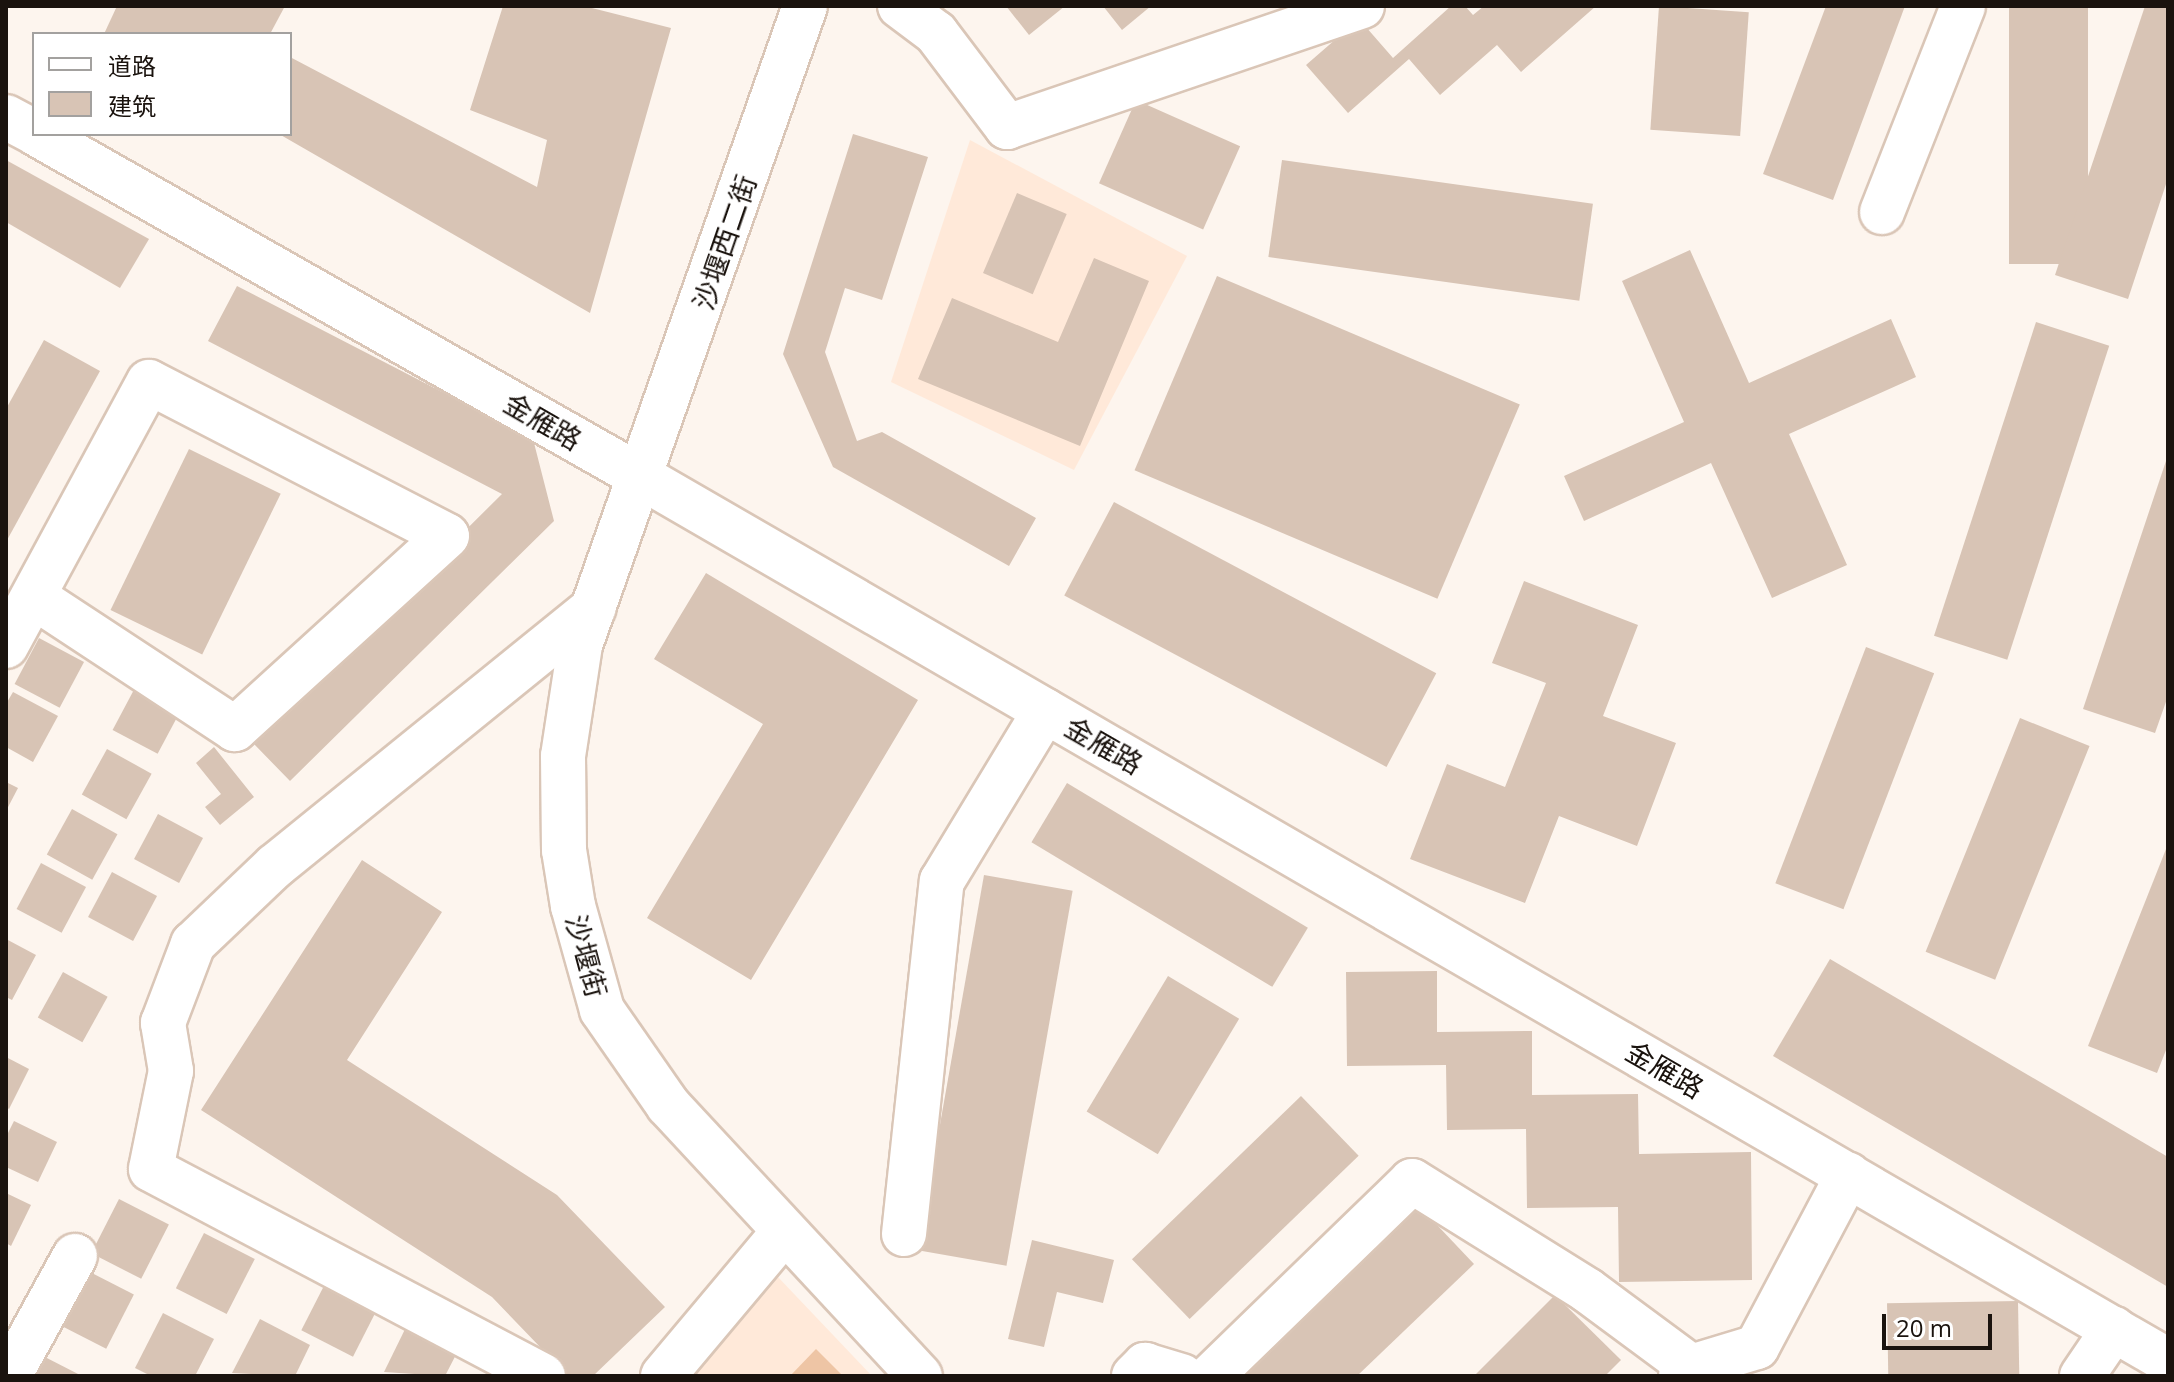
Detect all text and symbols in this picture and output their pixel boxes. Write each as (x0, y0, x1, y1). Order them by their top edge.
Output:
legend (32, 32, 292, 136)
text: 道路 (108, 49, 156, 82)
text: 建筑 (108, 89, 156, 122)
street label: 沙堰西二街 (685, 170, 763, 314)
street label: 金雁路 (498, 385, 588, 457)
street label: 金雁路 (1059, 709, 1149, 781)
street label: 沙堰街 (560, 911, 614, 1001)
street label: 金雁路 (1620, 1033, 1710, 1105)
scale bar (1886, 1298, 1996, 1348)
text: 20 m (1896, 1311, 1952, 1344)

